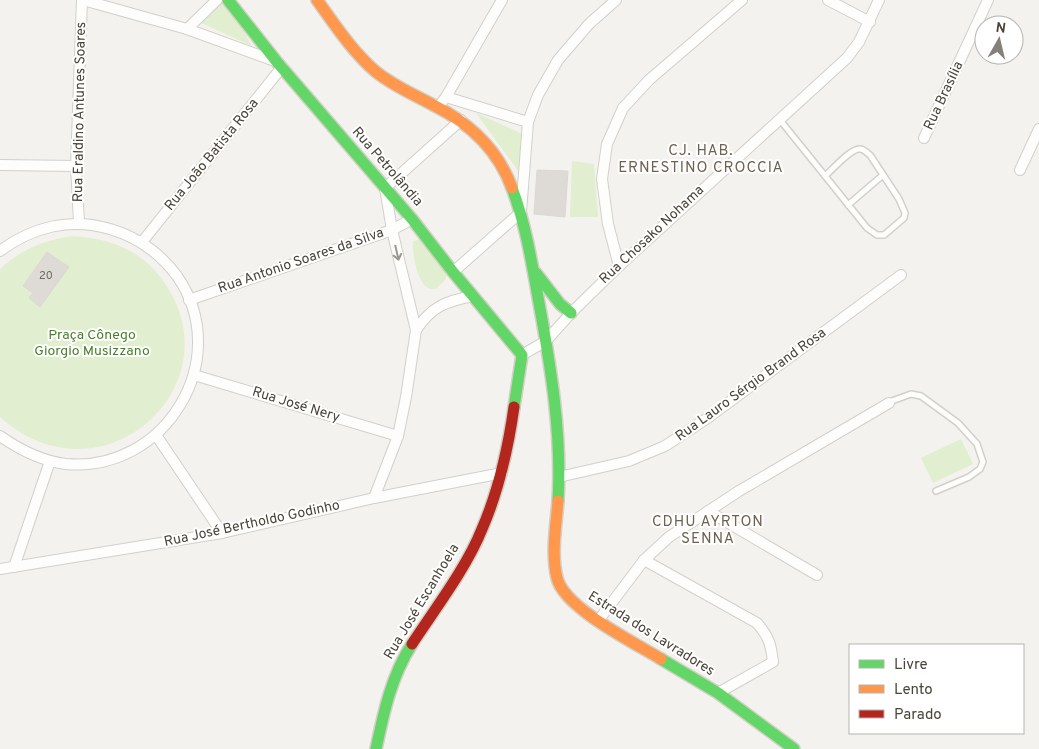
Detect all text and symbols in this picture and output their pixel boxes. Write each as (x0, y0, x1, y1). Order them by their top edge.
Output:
north arrow (974, 15, 1024, 65)
text: N (994, 19, 1007, 38)
street label: Rua Eraldino Antunes Soares (70, 22, 90, 202)
street label: Rua Brasília (921, 59, 967, 133)
street label: Rua João Batista Rosa (162, 96, 262, 214)
street label: Rua Petrolândia (348, 124, 426, 210)
district label: CJ. HAB. ERNESTINO CROCCIA (618, 142, 784, 178)
street label: Rua Chosako Nohama (596, 182, 708, 288)
street label: Rua Antonio Soares da Silva (216, 225, 386, 297)
one-way arrow (393, 245, 402, 261)
house number: 20 (39, 269, 53, 283)
street label: Rua Lauro Sérgio Brand Rosa (672, 325, 830, 445)
park label: Praça Cônego Giorgio Musizzano (34, 327, 150, 360)
street label: Rua José Nery (250, 384, 342, 426)
street label: Rua José Bertholdo Godinho (163, 497, 342, 551)
district label: CDHU AYRTON SENNA (652, 513, 764, 549)
street label: Rua José Escanhoela (381, 541, 463, 663)
street label: Estrada dos Lavradores (585, 588, 717, 680)
legend (849, 644, 1024, 734)
text: Livre (894, 656, 928, 675)
text: Lento (894, 681, 933, 700)
text: Parado (894, 706, 942, 725)

